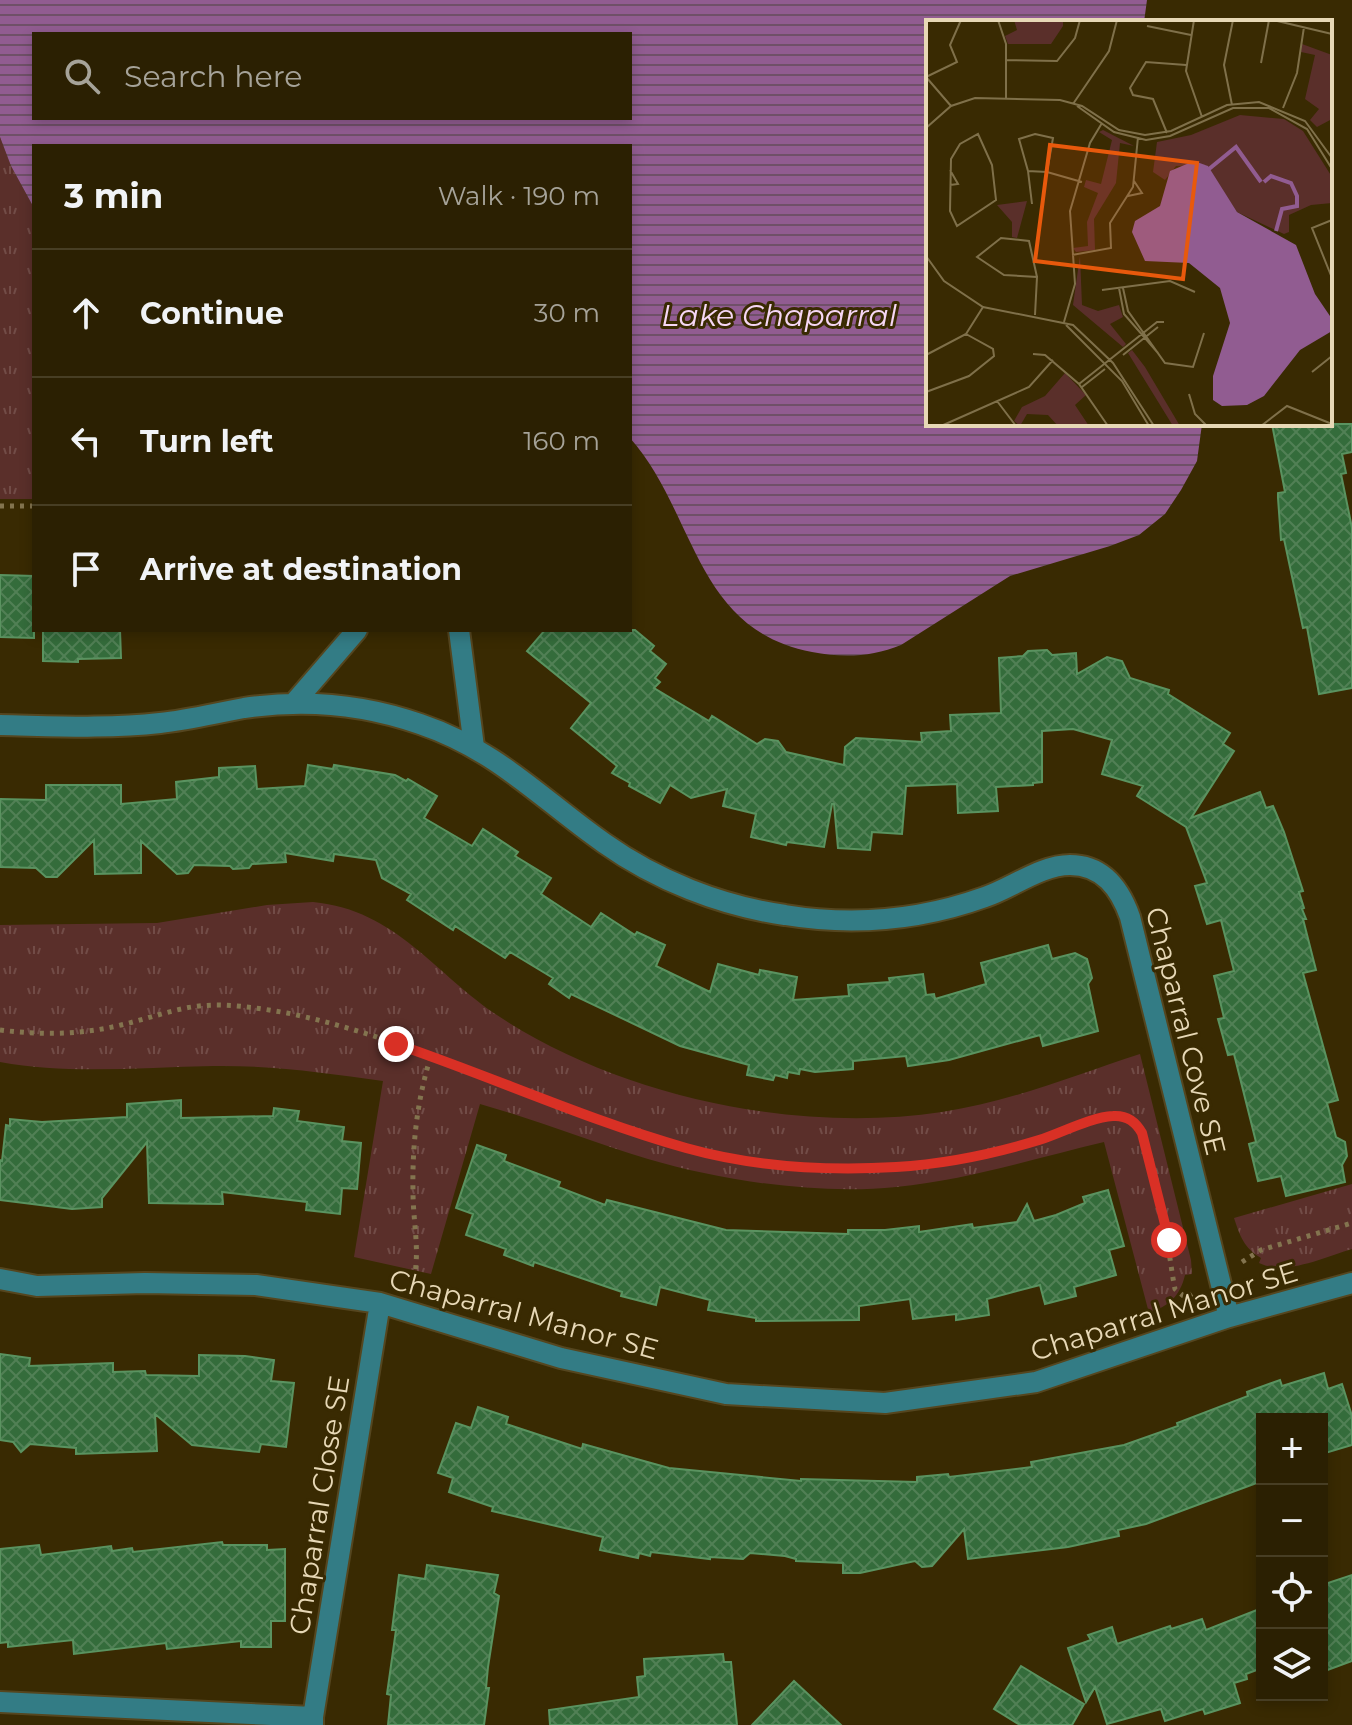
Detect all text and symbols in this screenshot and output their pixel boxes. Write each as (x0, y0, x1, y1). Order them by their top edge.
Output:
inset map (926, 20, 1332, 426)
search box (32, 32, 632, 120)
icon: search (60, 54, 104, 98)
text: Search here (124, 58, 302, 95)
text: 3 min (64, 175, 163, 217)
text: Walk · 190 m (438, 180, 600, 212)
icon: ahead (64, 291, 108, 335)
text: Continue (140, 295, 284, 332)
text: 30 m (534, 297, 600, 329)
water label: Lake Chaparral (661, 297, 897, 334)
icon: left (64, 419, 108, 463)
text: Turn left (140, 423, 273, 460)
text: 160 m (523, 425, 600, 457)
icon: arrive (64, 547, 108, 591)
text: Arrive at destination (140, 551, 462, 588)
street label: Chaparral Cove SE (1139, 903, 1233, 1159)
route end (378, 1026, 414, 1062)
route start (1151, 1222, 1187, 1258)
street label: Chaparral Manor SE (1026, 1254, 1302, 1368)
street label: Chaparral Manor SE (386, 1262, 662, 1366)
street label: Chaparral Close SE (282, 1373, 356, 1637)
map controls (1256, 1413, 1328, 1701)
button: + (1256, 1413, 1328, 1485)
button: − (1256, 1485, 1328, 1557)
button: locate (1256, 1557, 1328, 1629)
button: layers (1256, 1629, 1328, 1701)

